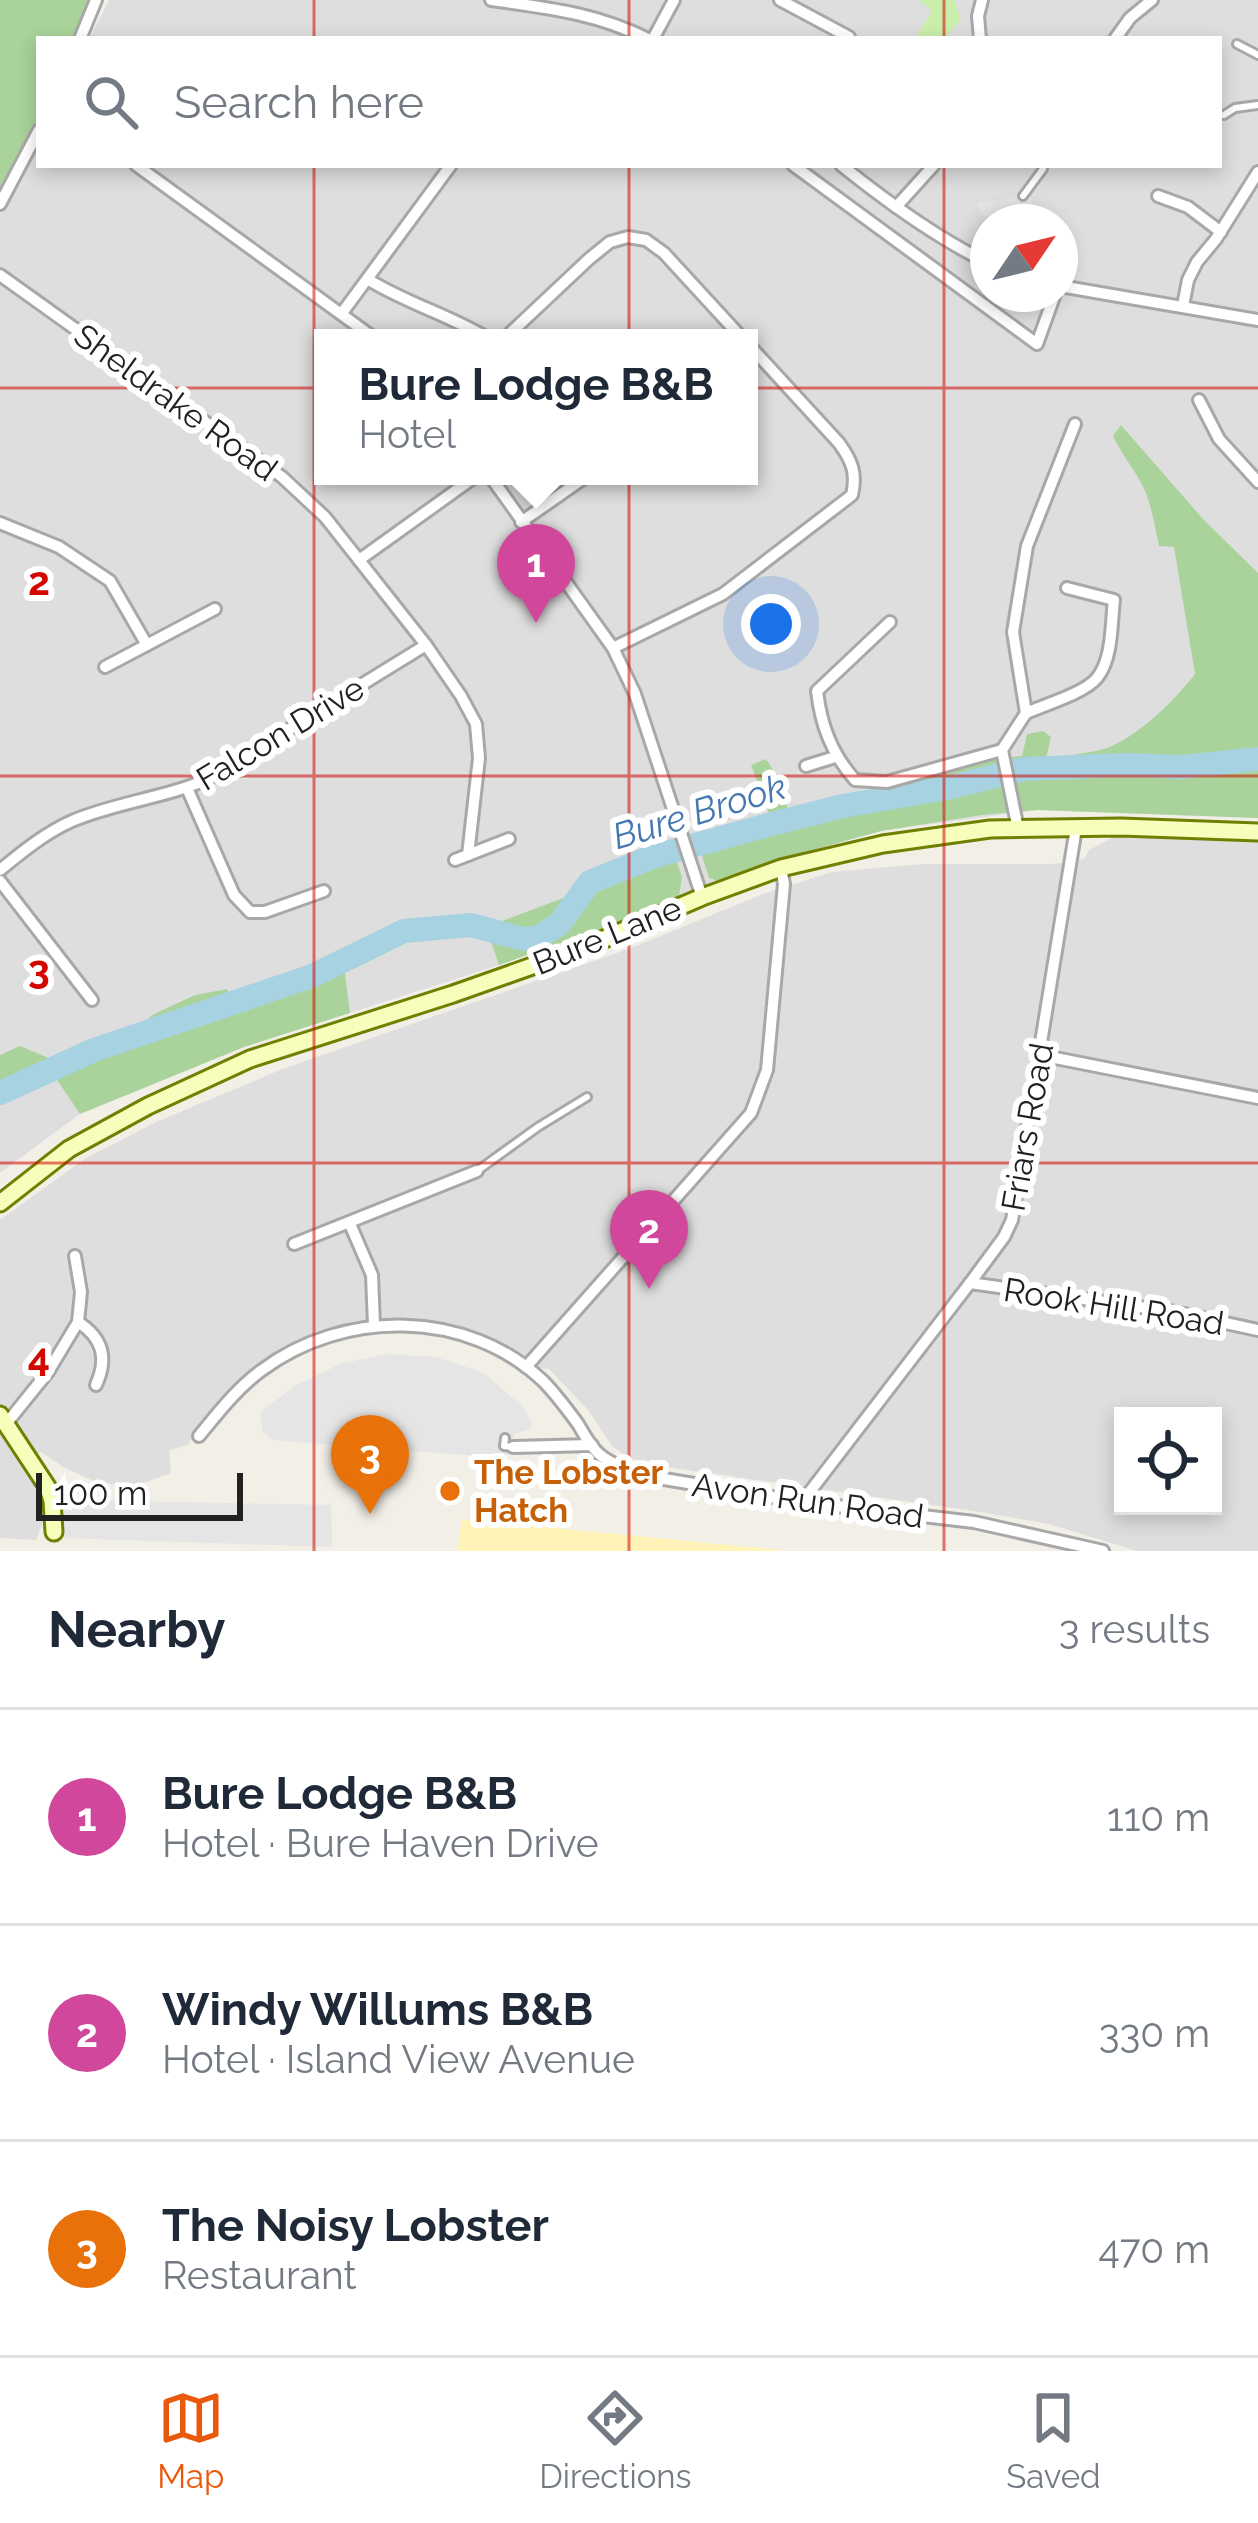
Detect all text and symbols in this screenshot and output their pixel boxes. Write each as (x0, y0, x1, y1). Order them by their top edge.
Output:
search box (36, 36, 1222, 168)
icon: search (78, 69, 144, 135)
text: Search here (174, 76, 424, 129)
north arrow (970, 204, 1078, 312)
street label: Sheldrake Road (67, 316, 285, 489)
popup (314, 329, 758, 485)
text: Bure Lodge B&B (358, 358, 714, 411)
text: Hotel (358, 411, 456, 457)
pin: 1 (497, 524, 575, 623)
text: 2 (28, 558, 50, 604)
your location (741, 594, 801, 654)
street label: Falcon Drive (190, 668, 371, 799)
water label: Bure Brook (607, 765, 791, 857)
street label: Bure Lane (527, 888, 687, 983)
text: 3 (28, 946, 50, 992)
street label: Friars Road (994, 1040, 1061, 1214)
pin: 2 (610, 1190, 688, 1289)
street label: Rook Hill Road (1001, 1270, 1227, 1343)
text: 4 (28, 1334, 50, 1380)
map controls (1114, 1407, 1222, 1515)
button: locate (1114, 1407, 1222, 1515)
pin: 3 (331, 1415, 409, 1514)
place label: The Lobster Hatch (474, 1453, 664, 1530)
street label: Avon Run Road (690, 1465, 926, 1536)
scale bar (36, 1467, 243, 1520)
text: 100 m (54, 1474, 147, 1513)
marker: The Lobster Hatch (437, 1478, 463, 1504)
text: Nearby (48, 1599, 225, 1659)
text: 3 results (1059, 1606, 1210, 1652)
text: Bure Lodge B&B (162, 1767, 517, 1820)
text: 1 (77, 1794, 97, 1840)
text: 110 m (1107, 1794, 1210, 1840)
text: Hotel · Bure Haven Drive (162, 1820, 599, 1866)
text: Windy Willums B&B (162, 1983, 593, 2036)
text: 2 (76, 2010, 98, 2056)
text: 330 m (1099, 2010, 1210, 2056)
text: Hotel · Island View Avenue (162, 2036, 635, 2082)
text: The Noisy Lobster (162, 2199, 549, 2252)
text: 3 (76, 2226, 98, 2272)
text: 470 m (1099, 2226, 1210, 2272)
text: Restaurant (162, 2252, 357, 2298)
tab: Map (157, 2385, 224, 2496)
tab: Directions (539, 2385, 692, 2496)
tab: Saved (1006, 2385, 1101, 2496)

